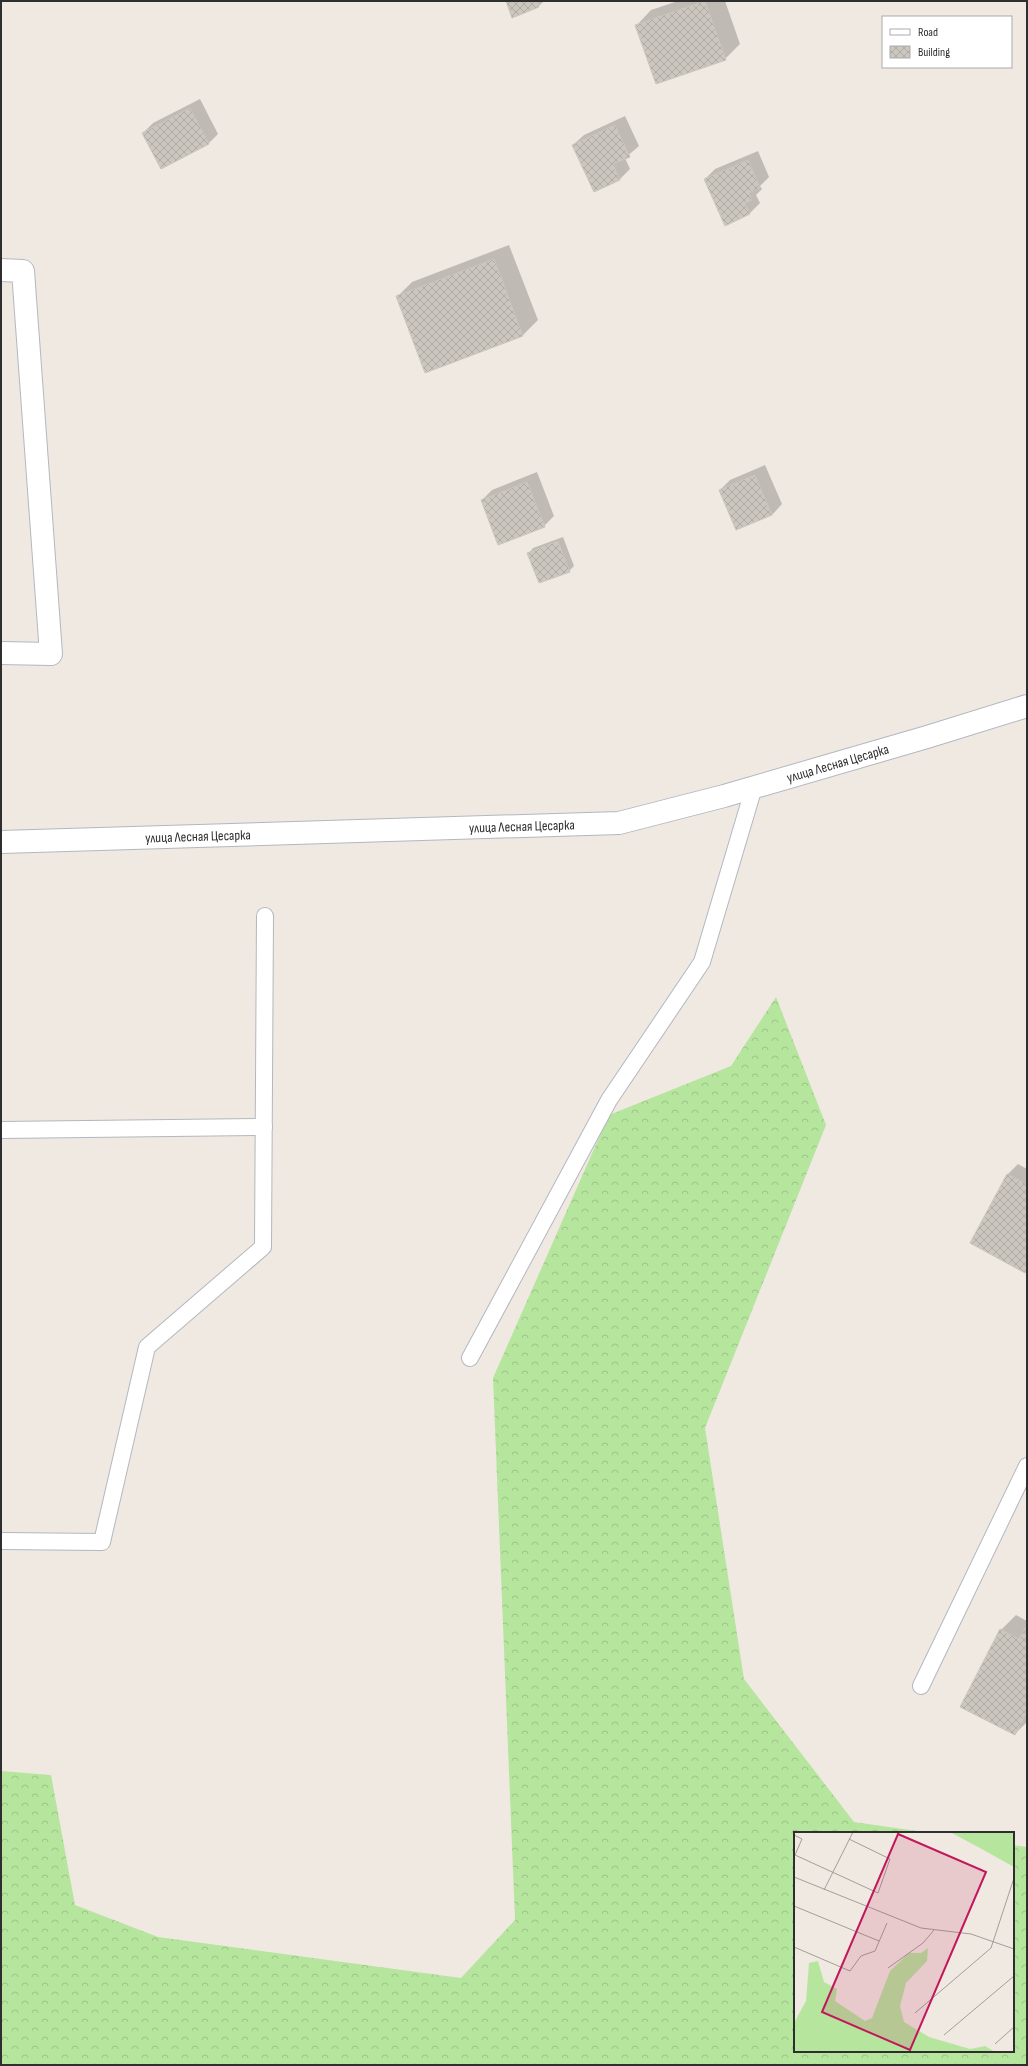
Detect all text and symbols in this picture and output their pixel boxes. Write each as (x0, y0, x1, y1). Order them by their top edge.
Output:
legend (882, 16, 1012, 68)
text: Road (918, 25, 938, 40)
text: Building (918, 45, 950, 60)
street label: улица Лесная Цесарка (785, 741, 891, 786)
street label: улица Лесная Цесарка (469, 816, 575, 837)
street label: улица Лесная Цесарка (145, 826, 251, 847)
inset map (794, 1832, 1014, 2052)

